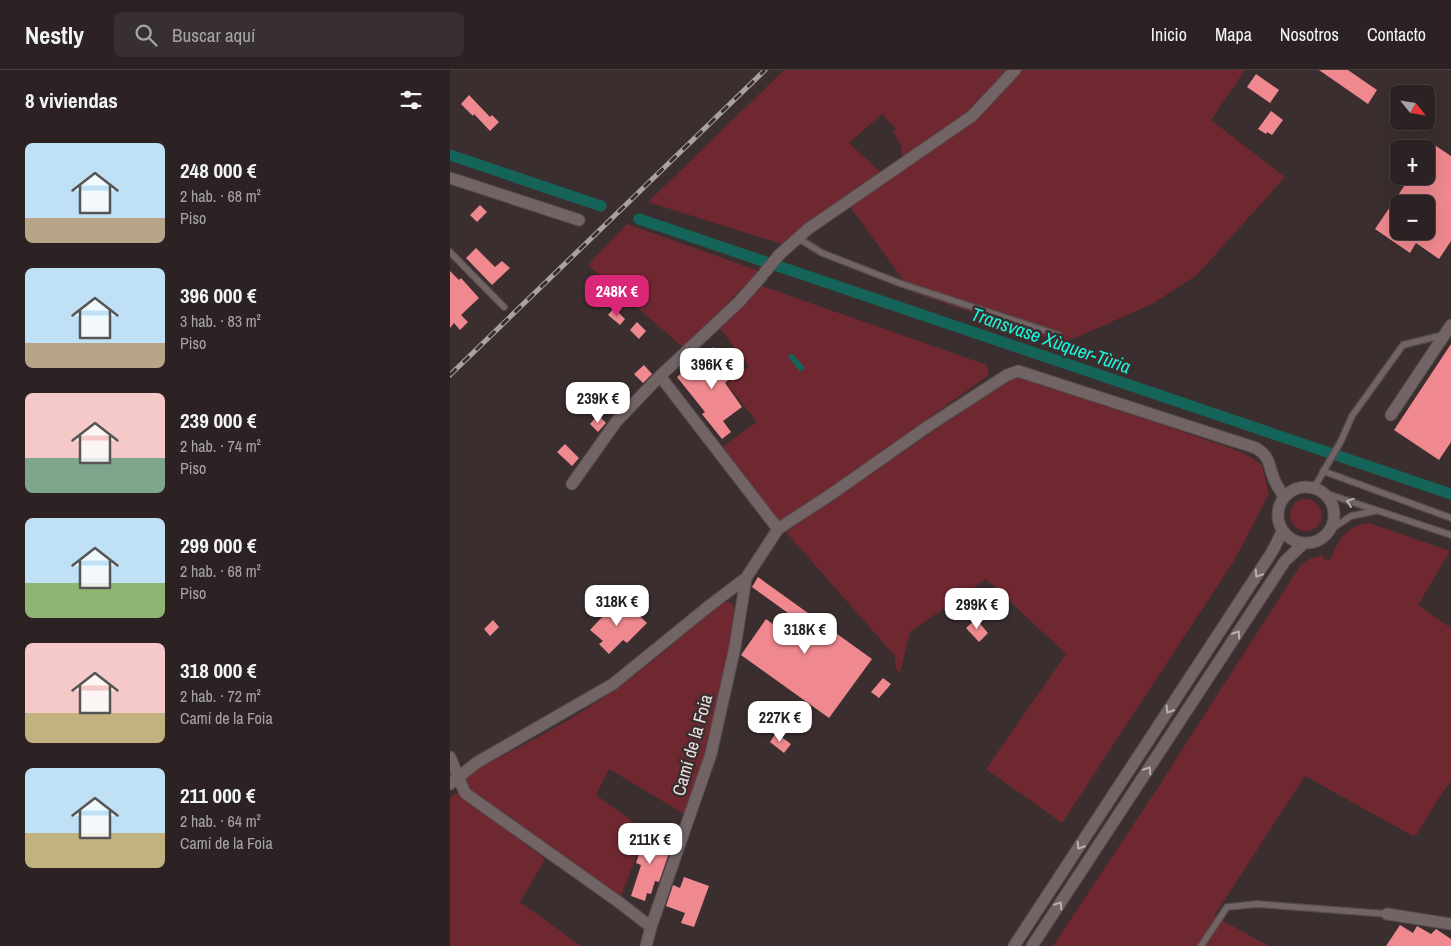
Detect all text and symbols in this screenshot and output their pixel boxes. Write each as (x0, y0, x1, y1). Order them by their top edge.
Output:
search box (114, 12, 464, 57)
text: Nestly (25, 19, 84, 51)
icon: search (132, 21, 160, 49)
text: Buscar aquí (172, 22, 255, 48)
text: Inicio (1151, 22, 1187, 47)
text: Mapa (1215, 22, 1252, 47)
text: Nosotros (1280, 22, 1339, 47)
text: Contacto (1367, 22, 1426, 47)
north arrow (1390, 85, 1435, 130)
map controls (1390, 85, 1435, 240)
text: 8 viviendas (25, 86, 118, 115)
icon: filters (397, 86, 425, 114)
button: + (1390, 140, 1435, 185)
text: 248 000 € (180, 156, 257, 185)
icon: home (65, 163, 125, 223)
text: 2 hab. · 68 m² (180, 185, 261, 207)
button: − (1390, 195, 1435, 240)
text: Piso (180, 207, 206, 229)
pin: 248K € (576, 274, 658, 317)
text: 248K € (596, 280, 638, 302)
text: 396 000 € (180, 281, 257, 310)
icon: home (65, 288, 125, 348)
water label: Transvase Xùquer-Tùria (968, 301, 1134, 380)
text: 3 hab. · 83 m² (180, 310, 261, 332)
text: Piso (180, 332, 206, 354)
pin: 396K € (671, 348, 753, 390)
text: 396K € (691, 353, 733, 375)
pin: 239K € (557, 382, 639, 424)
text: 239K € (577, 387, 619, 409)
text: 239 000 € (180, 406, 257, 435)
icon: home (65, 413, 125, 473)
text: 2 hab. · 74 m² (180, 435, 261, 457)
text: Piso (180, 457, 206, 479)
one-way arrow (1346, 498, 1355, 508)
text: 299 000 € (180, 531, 257, 560)
icon: home (65, 538, 125, 598)
text: 2 hab. · 68 m² (180, 560, 261, 582)
one-way arrow (1255, 568, 1264, 577)
text: Piso (180, 582, 206, 604)
pin: 318K € (576, 584, 658, 627)
pin: 299K € (936, 588, 1018, 630)
text: 318K € (596, 590, 638, 612)
text: 299K € (956, 593, 998, 615)
pin: 318K € (764, 612, 846, 655)
text: 318K € (784, 618, 826, 640)
one-way arrow (1231, 630, 1240, 639)
text: 318 000 € (180, 656, 257, 685)
icon: home (65, 663, 125, 723)
text: 2 hab. · 72 m² (180, 685, 261, 707)
street label: Camí de la Foia (666, 691, 718, 799)
pin: 227K € (739, 700, 821, 743)
one-way arrow (1166, 704, 1175, 713)
text: 227K € (759, 706, 801, 728)
text: Camí de la Foia (180, 707, 273, 729)
one-way arrow (1142, 766, 1151, 775)
text: 211 000 € (180, 781, 256, 810)
icon: home (65, 788, 125, 848)
text: 2 hab. · 64 m² (180, 810, 261, 832)
pin: 211K € (609, 822, 691, 865)
text: 211K € (629, 828, 671, 850)
text: Camí de la Foia (180, 832, 273, 854)
one-way arrow (1077, 840, 1086, 849)
one-way arrow (1052, 902, 1062, 911)

